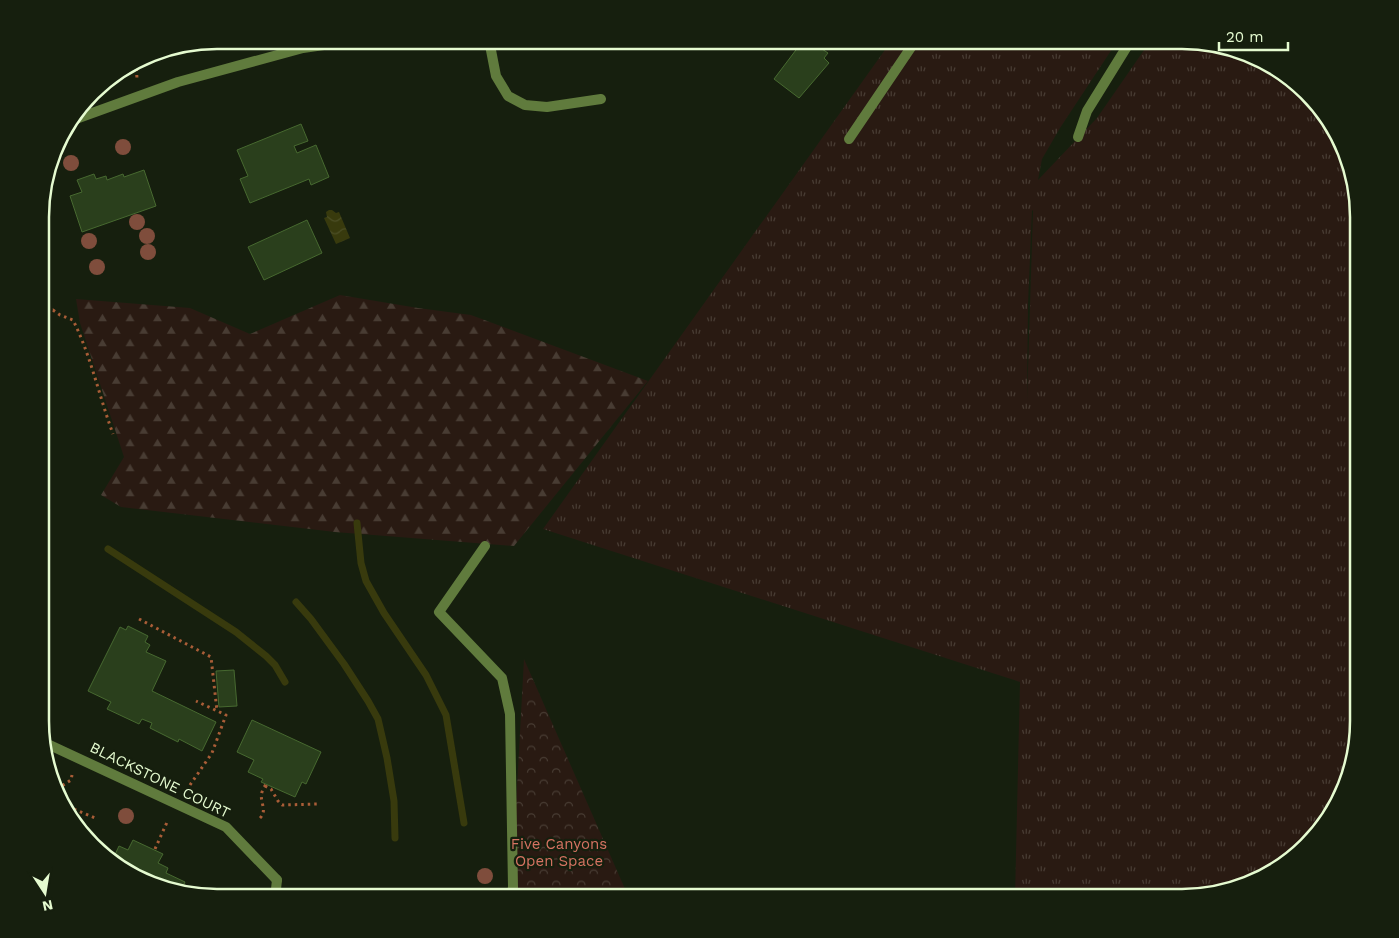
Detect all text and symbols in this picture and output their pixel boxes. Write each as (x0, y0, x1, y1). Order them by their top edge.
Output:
scale bar (1219, 20, 1288, 52)
text: 20 m (1226, 28, 1264, 46)
street label: BLACKSTONE COURT (87, 738, 233, 822)
park label: Five Canyons Open Space (511, 835, 607, 870)
north arrow (20, 868, 70, 918)
text: N (41, 897, 54, 915)

